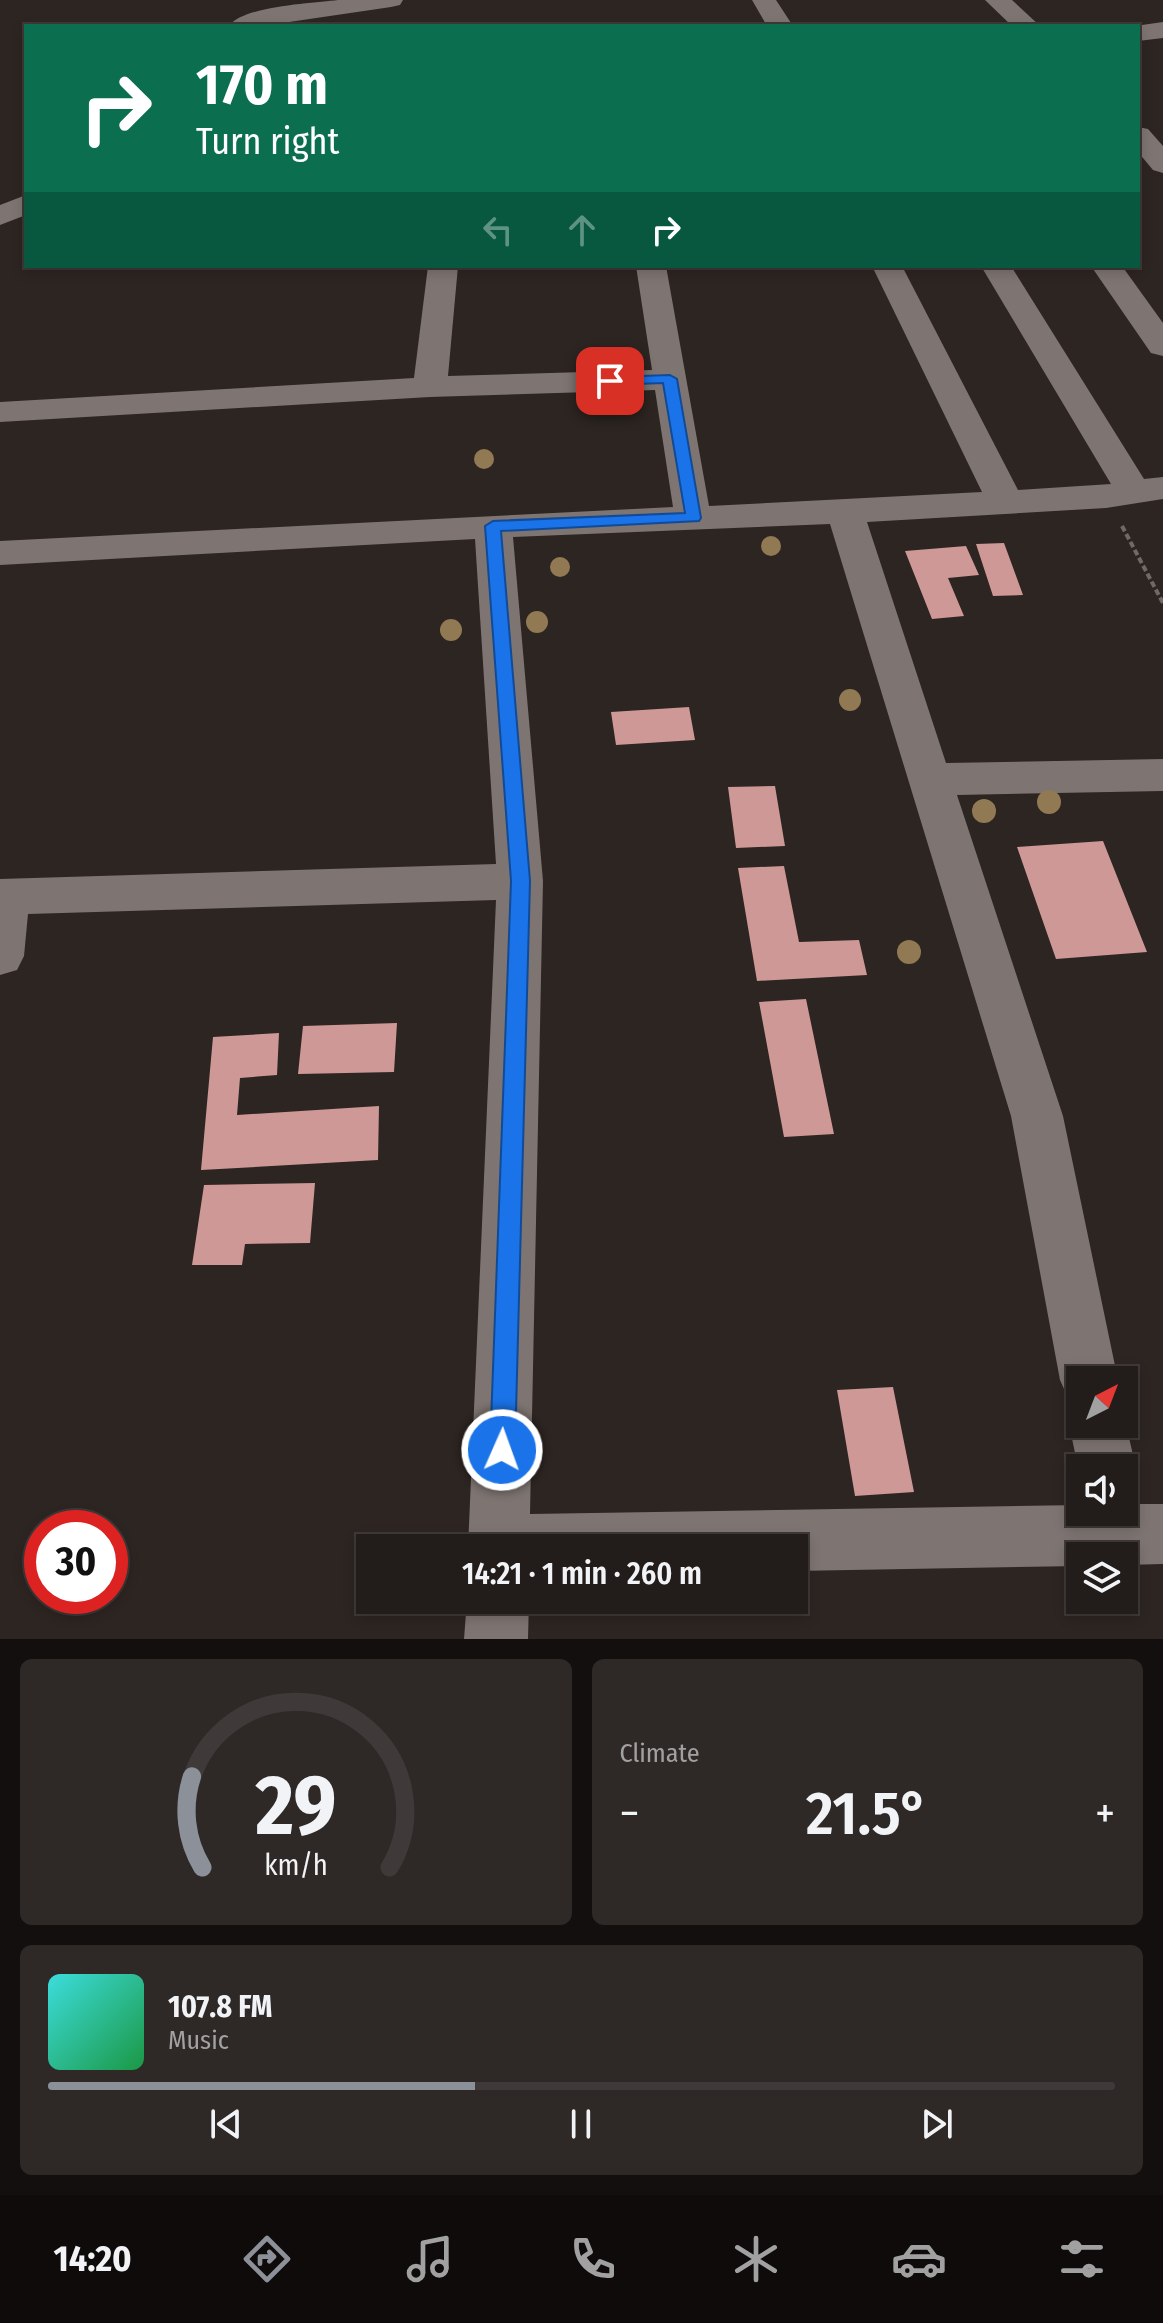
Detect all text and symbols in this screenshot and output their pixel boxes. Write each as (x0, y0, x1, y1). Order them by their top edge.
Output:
text: 170 m (196, 52, 328, 119)
icon: right (64, 56, 168, 160)
text: Turn right (196, 120, 339, 164)
icon: left (476, 208, 520, 252)
icon: ahead (560, 208, 604, 252)
icon: right (644, 208, 688, 252)
pin (576, 347, 644, 415)
icon: arrive (588, 359, 632, 403)
north arrow (1066, 1366, 1138, 1438)
map controls (1066, 1366, 1138, 1614)
position arrow (460, 1408, 544, 1492)
button: sound (1066, 1454, 1138, 1526)
speed limit sign: 30 (24, 1510, 128, 1614)
button: layers (1066, 1542, 1138, 1614)
text: 14:21 · 1 min · 260 m (462, 1556, 702, 1592)
text: Climate (620, 1738, 700, 1769)
text: 29 (254, 1756, 336, 1856)
text: 21.5° (806, 1778, 928, 1850)
text: − (620, 1787, 639, 1840)
text: + (1095, 1787, 1115, 1840)
text: km/h (264, 1848, 328, 1883)
text: 107.8 FM (168, 1989, 272, 2025)
text: Music (168, 2025, 229, 2056)
icon: previous (204, 2102, 248, 2146)
icon: pause (559, 2102, 603, 2146)
icon: next (915, 2102, 959, 2146)
icon: directions (239, 2231, 295, 2287)
icon: music (402, 2231, 458, 2287)
icon: phone (565, 2231, 621, 2287)
icon: climate (728, 2231, 784, 2287)
icon: car (891, 2231, 947, 2287)
icon: filters (1054, 2231, 1110, 2287)
text: 14:20 (53, 2237, 132, 2281)

